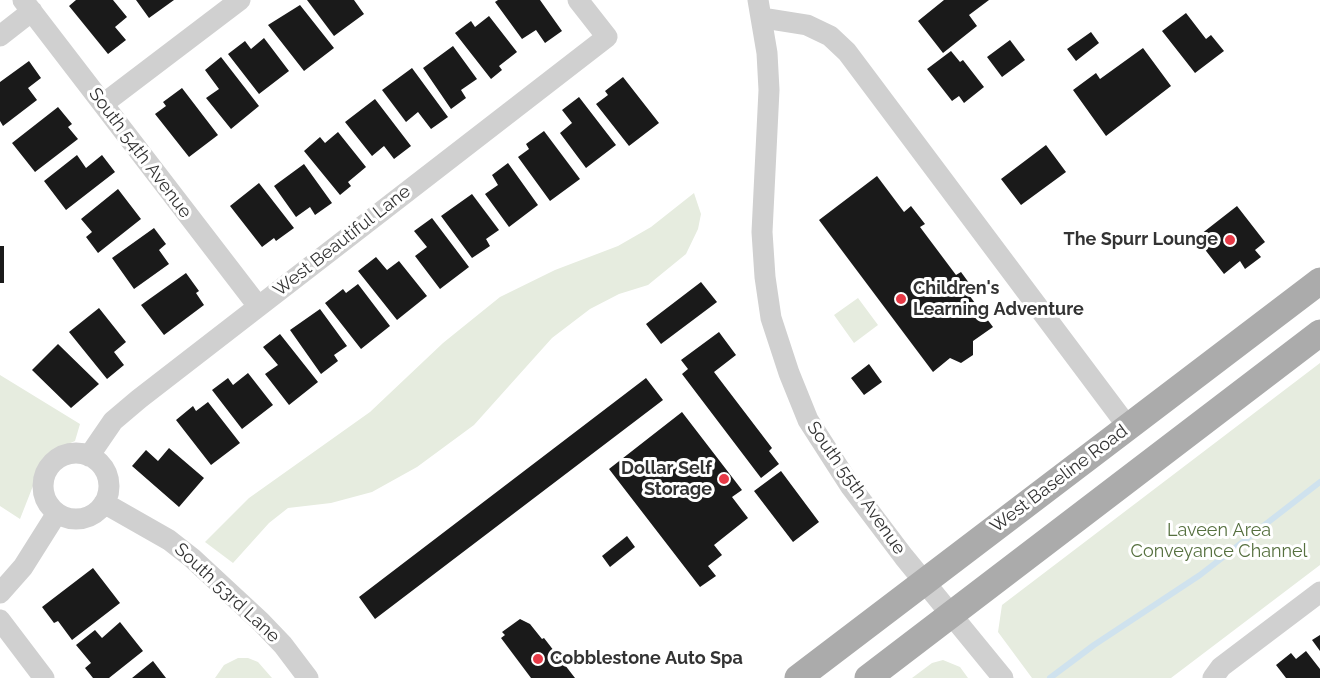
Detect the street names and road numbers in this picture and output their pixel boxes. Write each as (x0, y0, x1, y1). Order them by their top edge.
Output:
street label: South 54th Avenue (84, 84, 196, 222)
street label: West Beautiful Lane (269, 181, 415, 301)
street label: South 55th Avenue (802, 417, 910, 559)
street label: West Baseline Road (986, 420, 1132, 538)
street label: South 53rd Lane (170, 539, 284, 647)

